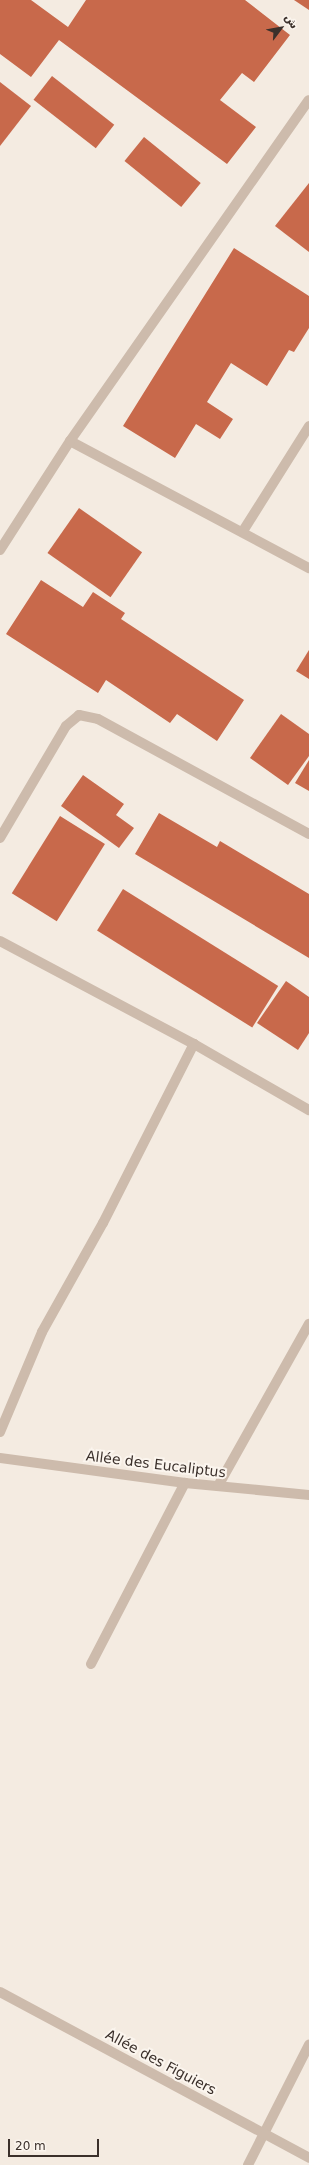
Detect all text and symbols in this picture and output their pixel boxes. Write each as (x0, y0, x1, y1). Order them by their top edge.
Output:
north arrow (261, 8, 301, 48)
text: ش (282, 11, 301, 31)
street label: Allée des Eucaliptus (85, 1447, 227, 1481)
street label: Allée des Figuiers (103, 2026, 219, 2098)
scale bar (10, 2131, 101, 2157)
text: 20 m (15, 2139, 46, 2153)

